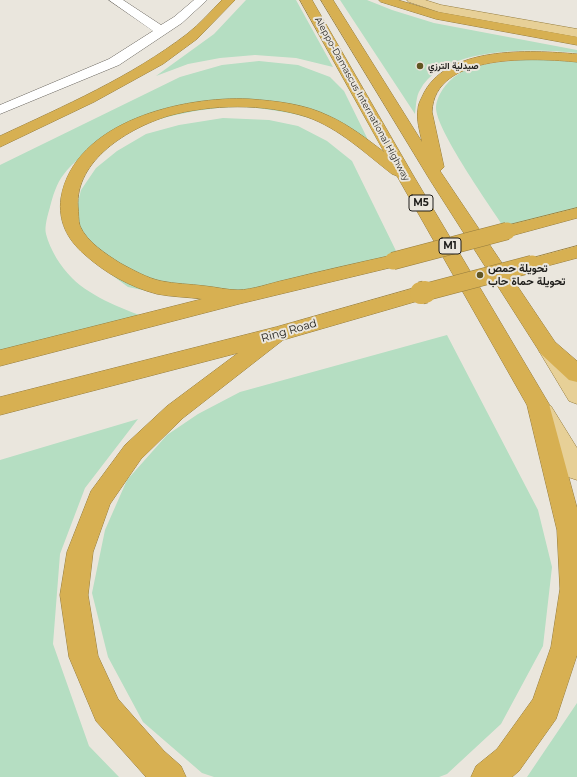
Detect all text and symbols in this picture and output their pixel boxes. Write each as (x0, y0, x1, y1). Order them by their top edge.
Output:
street label: Aleppo-Damascus International Highway (312, 15, 412, 183)
marker: صيدلية الترزي (415, 61, 425, 71)
place label: صيدلية الترزي (428, 61, 479, 71)
road number: M5 (409, 195, 433, 211)
road number: M1 (439, 238, 461, 254)
place label: تحويلة حمص تحويلة حماة حاب (488, 262, 566, 288)
marker: تحويلة حمص تحويلة حماة حاب (475, 270, 485, 280)
street label: Ring Road (260, 317, 318, 345)

